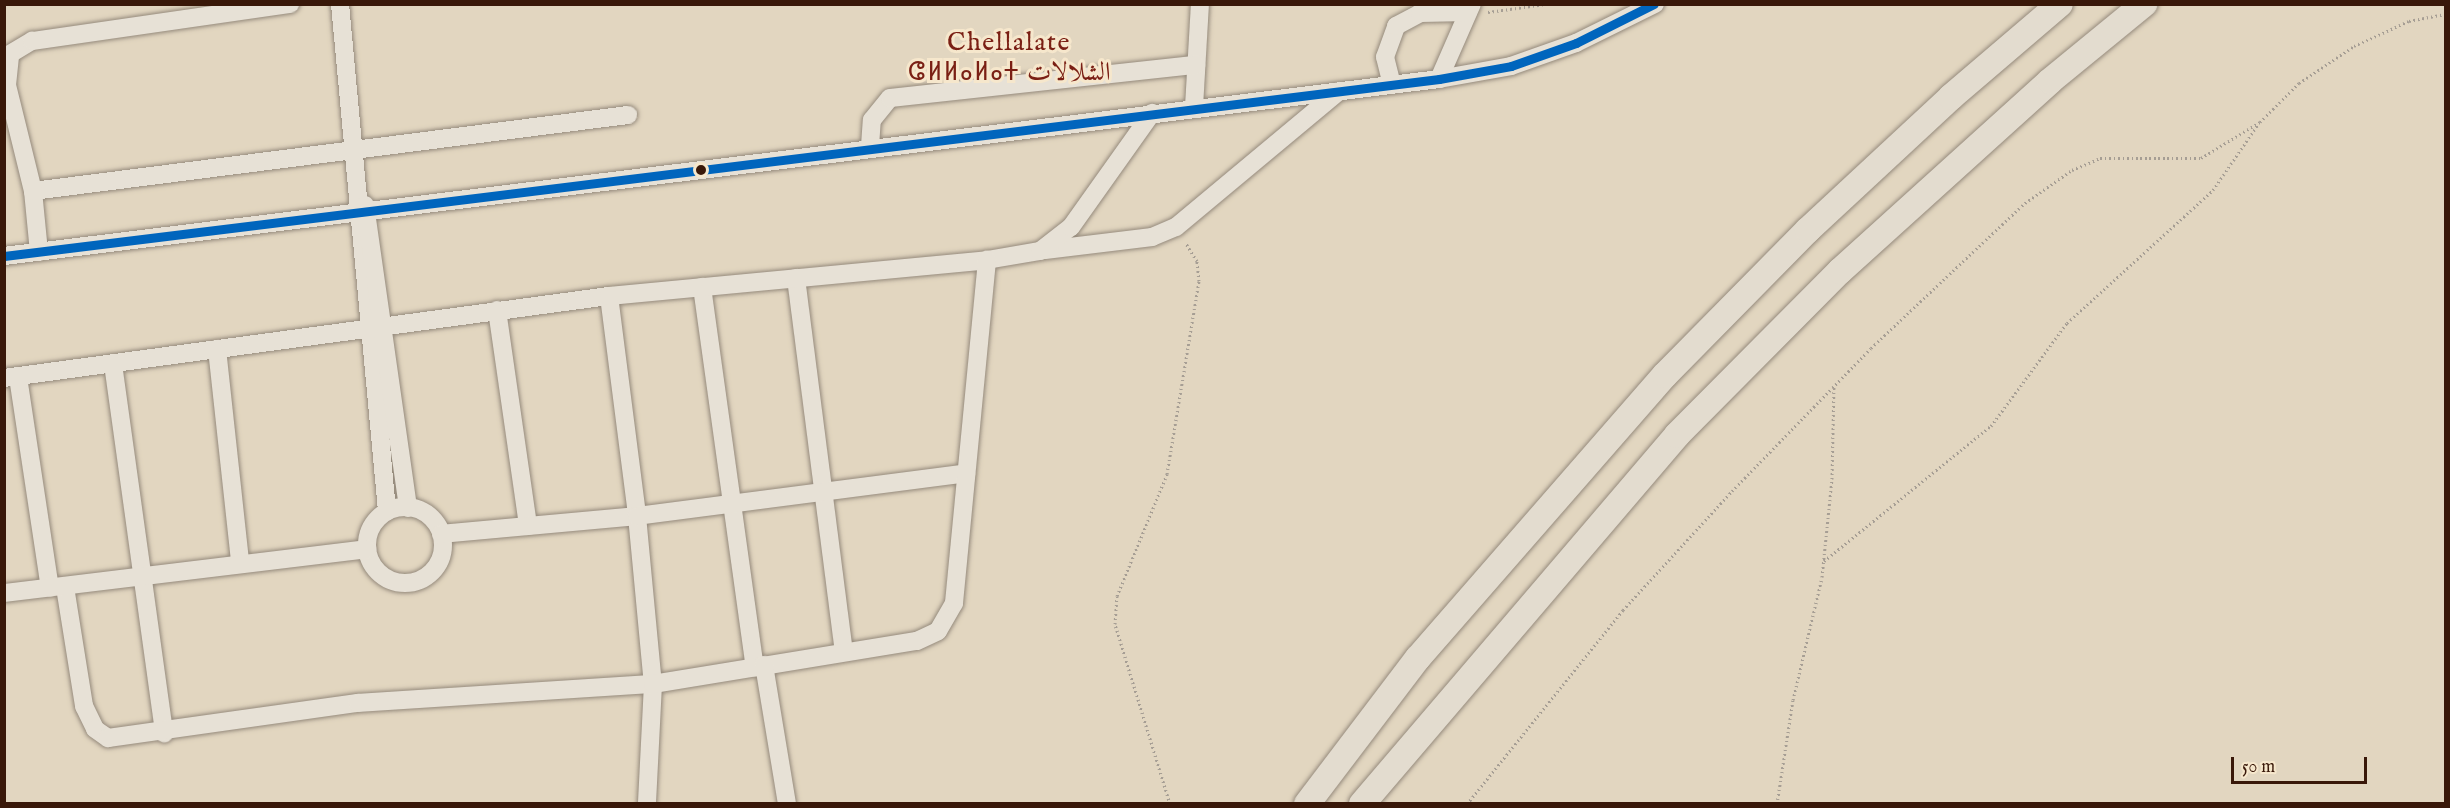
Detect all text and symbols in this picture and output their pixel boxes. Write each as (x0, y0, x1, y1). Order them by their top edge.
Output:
district label: Chellalate ⵛⵍⵍⴰⵍⴰⵜ الشلالات (913, 27, 1105, 88)
unlabelled marker (695, 164, 707, 176)
scale bar (2234, 745, 2370, 783)
text: 50 m (2242, 756, 2275, 779)

